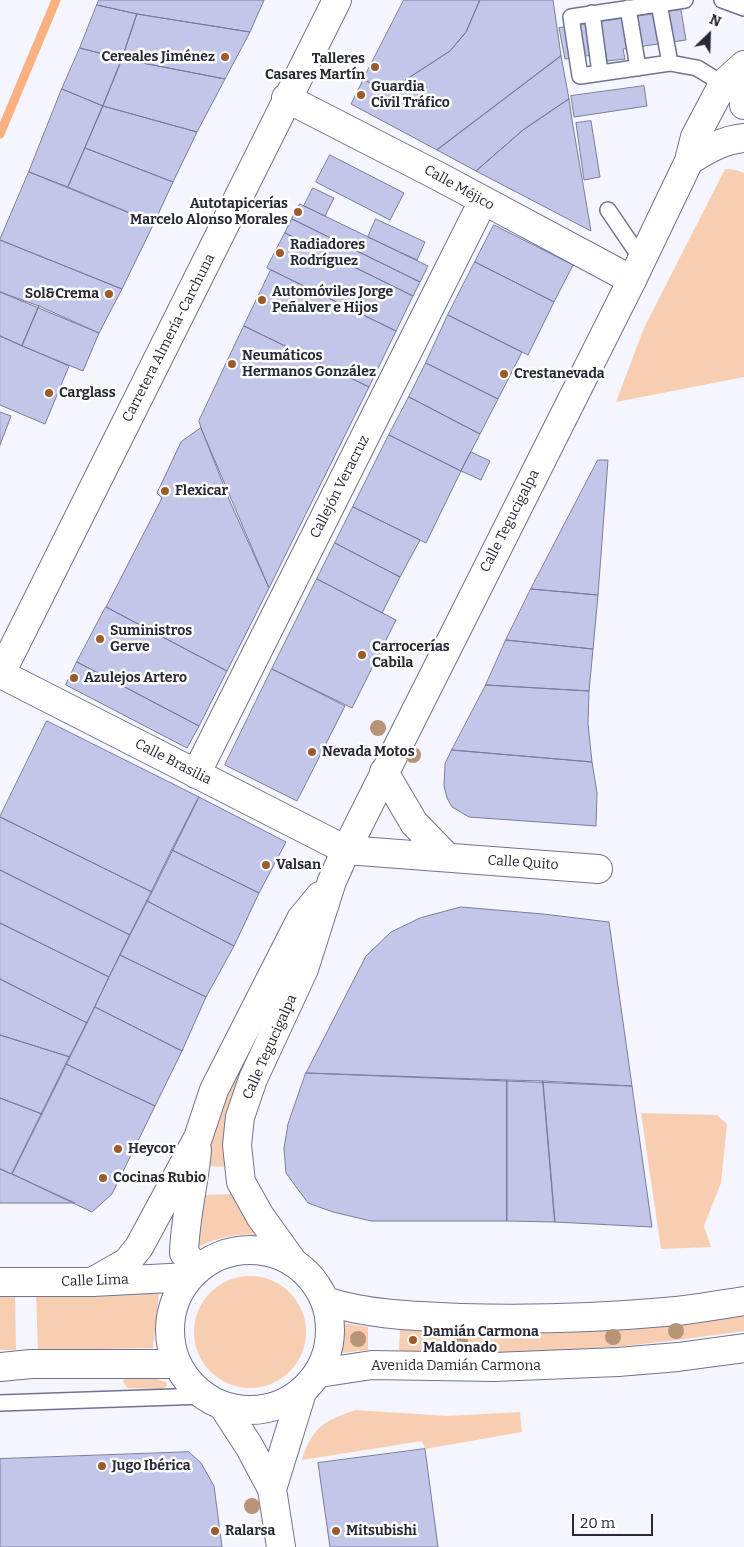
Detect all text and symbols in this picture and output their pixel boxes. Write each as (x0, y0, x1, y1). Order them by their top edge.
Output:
north arrow (684, 10, 734, 60)
text: N (707, 11, 724, 31)
place label: Cereales Jiménez (101, 49, 215, 65)
marker: Cereales Jiménez (219, 51, 231, 63)
place label: Talleres Casares Martín (265, 51, 365, 84)
marker: Talleres Casares Martín (369, 61, 381, 73)
place label: Guardia Civil Tráfico (371, 79, 450, 111)
marker: Guardia Civil Tráfico (355, 89, 367, 101)
street label: Calle Méjico (421, 162, 497, 214)
place label: Autotapicerías Marcelo Alonso Morales (130, 196, 288, 228)
marker: Autotapicerías Marcelo Alonso Morales (292, 206, 304, 218)
place label: Radiadores Rodríguez (290, 237, 365, 270)
marker: Radiadores Rodríguez (274, 247, 286, 259)
street label: Carretera Almería-Carchuna (119, 251, 219, 425)
place label: Automóviles Jorge Peñalver e Hijos (272, 284, 393, 316)
place label: Sol&Crema (25, 286, 99, 302)
marker: Sol&Crema (103, 288, 115, 300)
marker: Automóviles Jorge Peñalver e Hijos (256, 294, 268, 306)
place label: Neumáticos Hermanos González (242, 348, 376, 381)
marker: Neumáticos Hermanos González (226, 358, 238, 370)
place label: Crestanevada (514, 366, 605, 382)
marker: Crestanevada (498, 368, 510, 380)
place label: Carglass (59, 385, 116, 401)
marker: Carglass (43, 387, 55, 399)
street label: Callejón Veracruz (307, 433, 373, 541)
street label: Calle Tegucigalpa (477, 467, 543, 575)
place label: Flexicar (175, 483, 228, 499)
marker: Flexicar (159, 485, 171, 497)
place label: Suministros Gerve (110, 623, 192, 656)
marker: Suministros Gerve (94, 633, 106, 645)
place label: Carrocerías Cabila (372, 639, 450, 672)
marker: Carrocerías Cabila (356, 649, 368, 661)
place label: Azulejos Artero (84, 670, 187, 686)
marker: Azulejos Artero (68, 672, 80, 684)
street label: Calle Brasilia (132, 736, 214, 788)
place label: Nevada Motos (322, 744, 415, 760)
marker: Nevada Motos (306, 746, 318, 758)
street label: Calle Quito (487, 852, 559, 874)
place label: Valsan (276, 857, 321, 873)
marker: Valsan (260, 859, 272, 871)
street label: Calle Tegucigalpa (239, 992, 301, 1102)
place label: Heycor (128, 1141, 176, 1157)
marker: Heycor (112, 1143, 124, 1155)
place label: Cocinas Rubio (113, 1170, 206, 1186)
marker: Cocinas Rubio (97, 1172, 109, 1184)
street label: Calle Lima (61, 1271, 129, 1291)
place label: Damián Carmona Maldonado (423, 1324, 539, 1356)
marker: Damián Carmona Maldonado (407, 1334, 419, 1346)
street label: Avenida Damián Carmona (371, 1358, 541, 1374)
place label: Jugo Ibérica (112, 1458, 191, 1474)
marker: Jugo Ibérica (96, 1460, 108, 1472)
scale bar (574, 1504, 655, 1536)
text: 20 m (580, 1514, 615, 1532)
place label: Ralarsa (225, 1523, 275, 1539)
place label: Mitsubishi (346, 1523, 417, 1539)
marker: Ralarsa (209, 1525, 221, 1537)
marker: Mitsubishi (330, 1525, 342, 1537)

